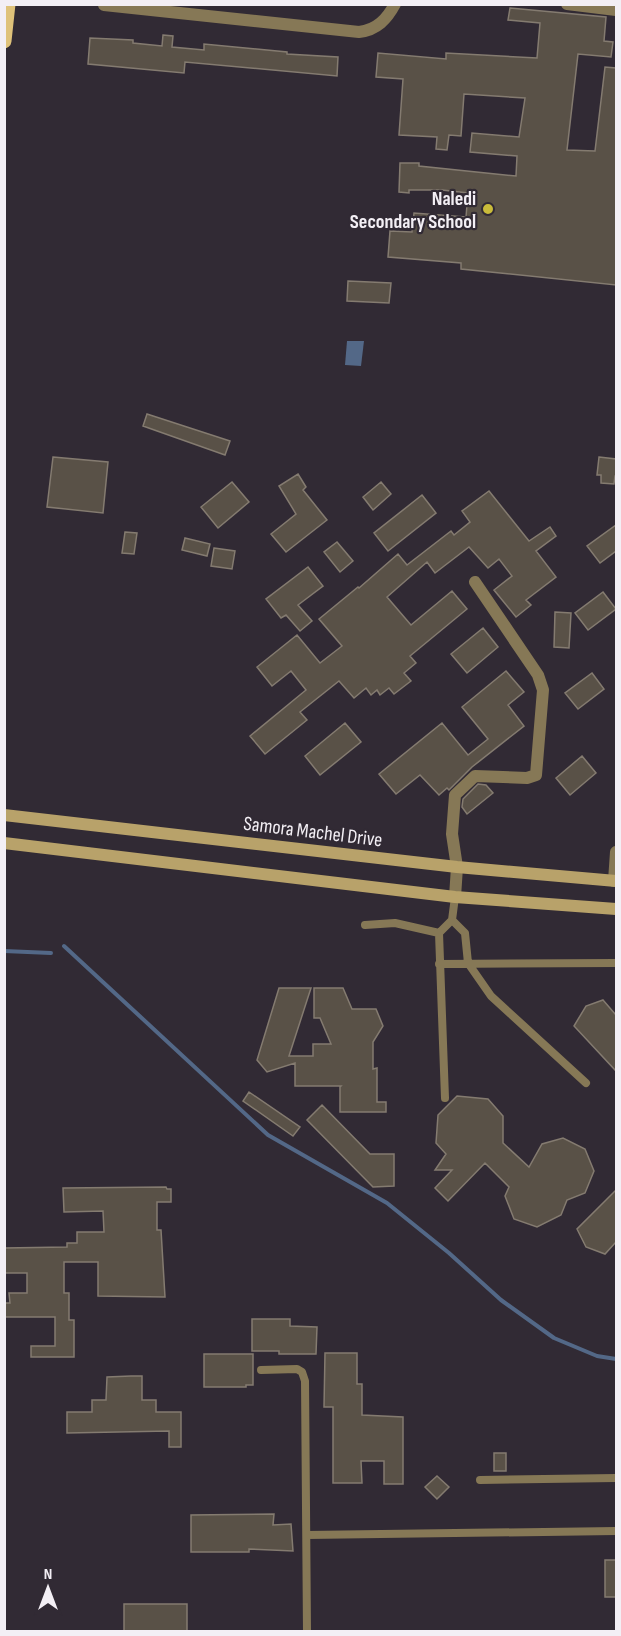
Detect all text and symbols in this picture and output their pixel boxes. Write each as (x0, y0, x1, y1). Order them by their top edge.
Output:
place label: Naledi Secondary School (350, 187, 476, 234)
marker: Naledi Secondary School (481, 202, 495, 216)
street label: Samora Machel Drive (242, 812, 384, 852)
north arrow (18, 1558, 78, 1618)
text: N (44, 1565, 52, 1584)

